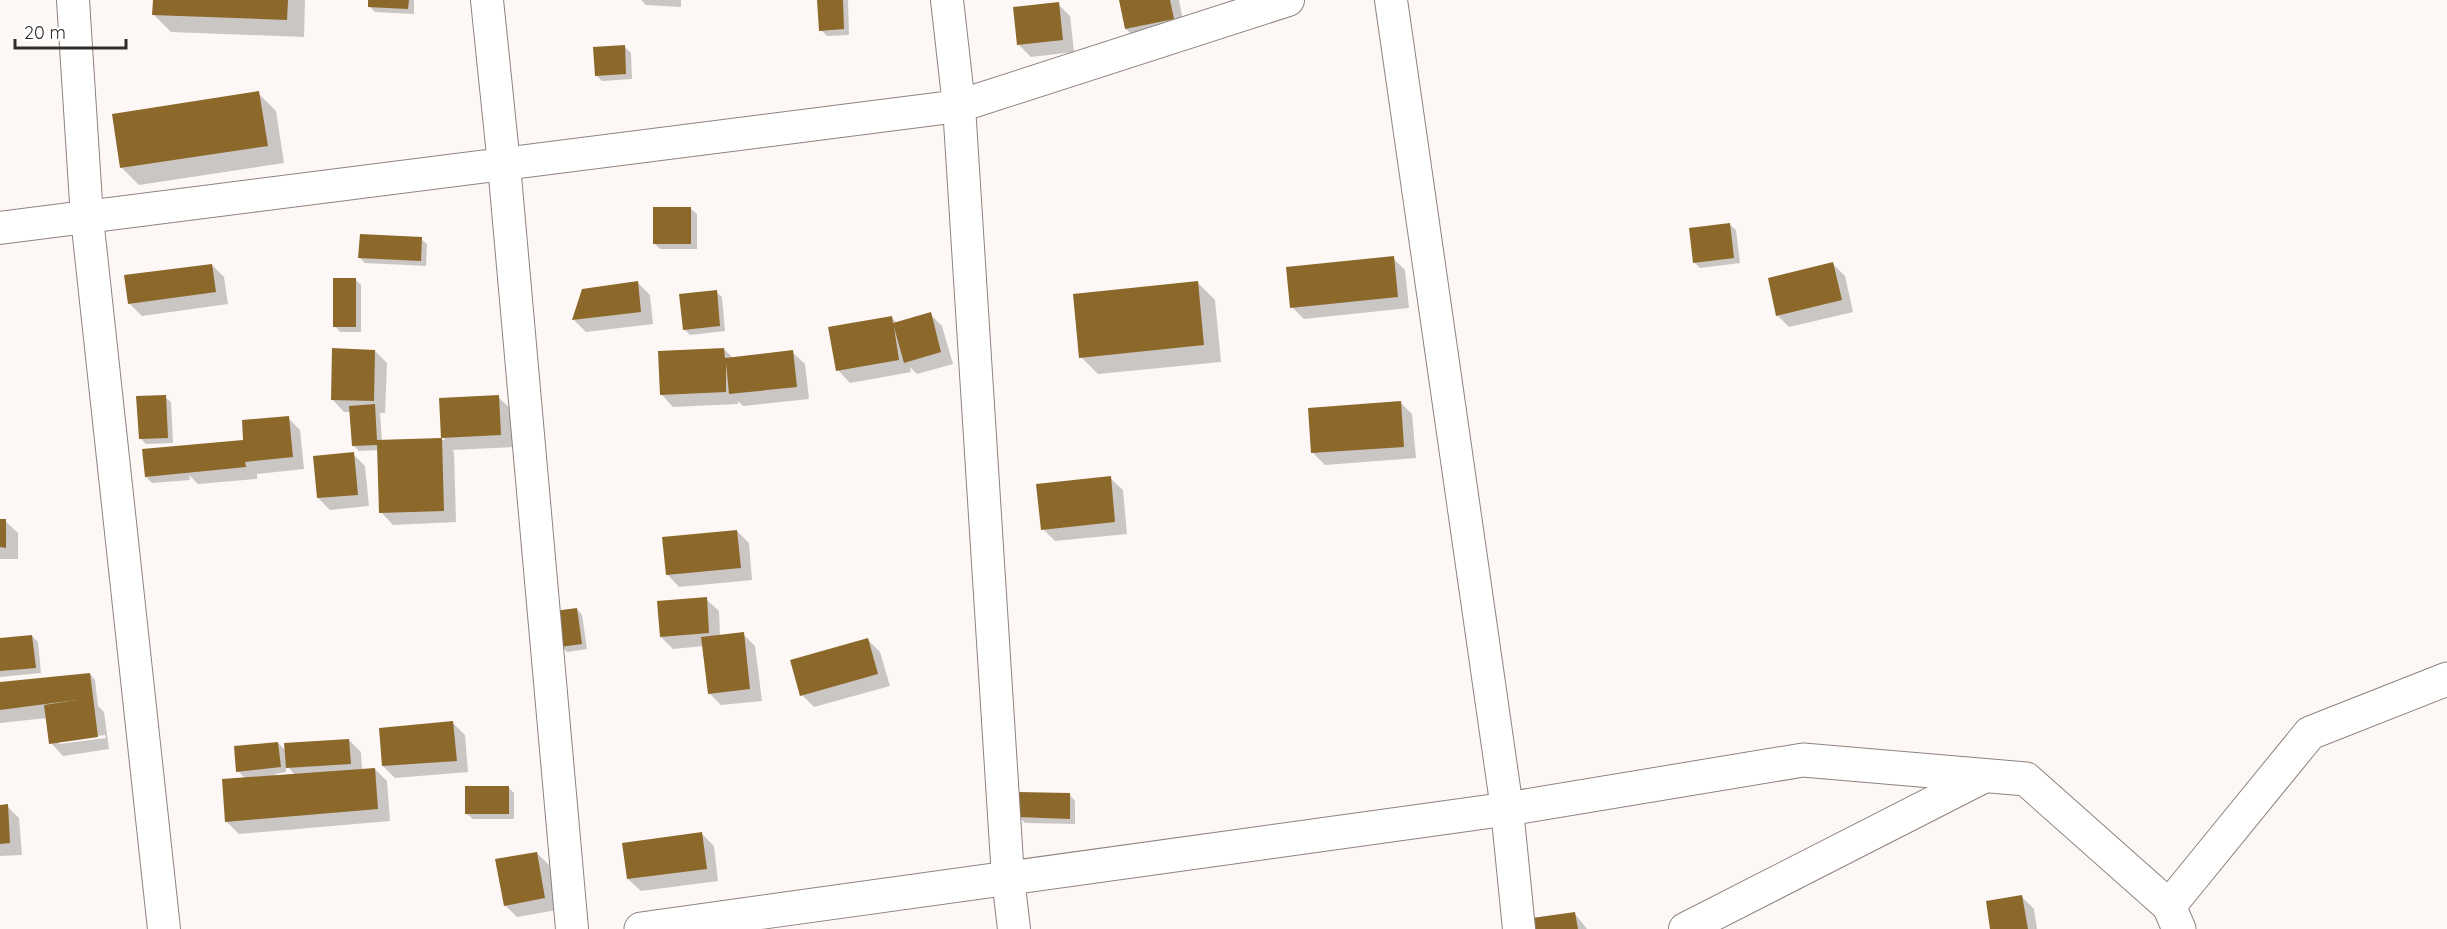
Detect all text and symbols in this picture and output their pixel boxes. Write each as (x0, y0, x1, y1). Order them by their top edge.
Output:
scale bar (15, 12, 126, 50)
text: 20 m (24, 21, 66, 44)

